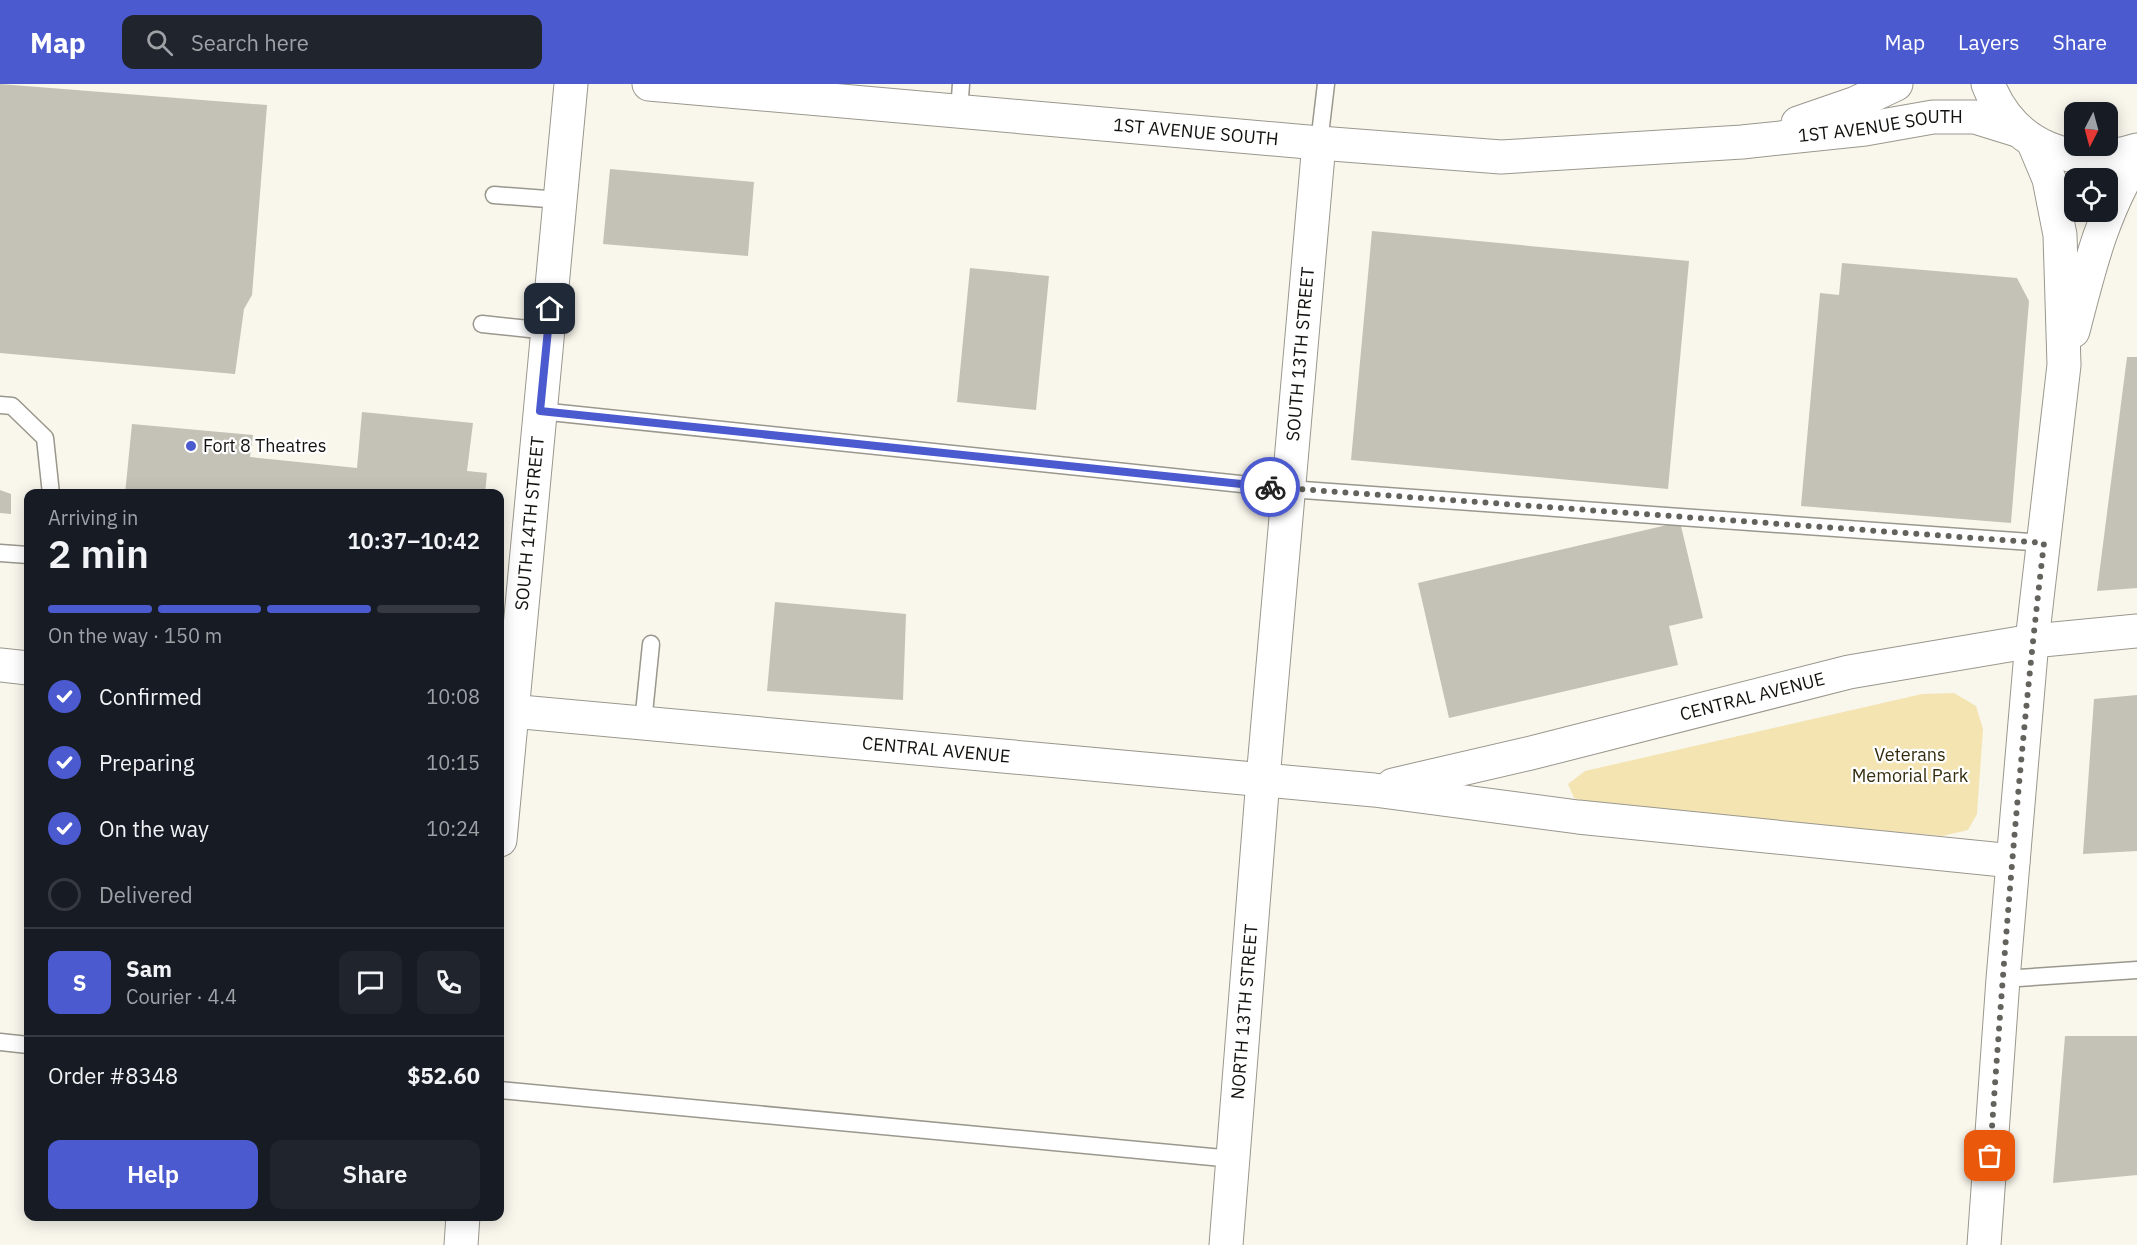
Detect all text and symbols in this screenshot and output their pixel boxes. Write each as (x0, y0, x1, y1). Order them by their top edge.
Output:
search box (122, 15, 542, 69)
text: Map (30, 24, 86, 61)
icon: search (143, 26, 176, 59)
text: Search here (191, 28, 309, 57)
text: Map (1885, 28, 1925, 56)
text: Layers (1958, 28, 2020, 56)
text: Share (2053, 28, 2107, 56)
north arrow (2064, 102, 2118, 156)
map controls (2064, 102, 2118, 222)
street label: 1ST AVENUE SOUTH (1797, 105, 1963, 147)
street label: 1ST AVENUE SOUTH (1112, 113, 1280, 150)
button: locate (2064, 168, 2118, 222)
street label: SOUTH 13TH STREET (1281, 266, 1319, 442)
pin (524, 283, 575, 334)
icon: home (533, 292, 566, 325)
place label: Fort 8 Theatres (203, 434, 326, 457)
street label: SOUTH 14TH STREET (510, 435, 549, 612)
marker: Fort 8 Theatres (184, 439, 198, 453)
courier (1240, 457, 1300, 517)
icon: bike (1254, 471, 1287, 504)
text: Arriving in (48, 504, 138, 531)
text: 10:37–10:42 (347, 526, 480, 555)
text: 2 min (48, 528, 149, 579)
text: On the way · 150 m (48, 622, 222, 649)
street label: CENTRAL AVENUE (1677, 667, 1827, 726)
icon: check (48, 680, 81, 713)
text: Confirmed (99, 682, 202, 711)
text: 10:08 (426, 683, 480, 710)
street label: CENTRAL AVENUE (861, 731, 1011, 768)
park label: Veterans Memorial Park (1852, 743, 1969, 787)
icon: check (48, 746, 81, 779)
text: Preparing (99, 748, 194, 777)
text: 10:15 (426, 749, 480, 776)
icon: check (48, 812, 81, 845)
text: On the way (99, 814, 209, 843)
text: 10:24 (426, 815, 480, 842)
text: Delivered (99, 880, 193, 909)
street label: NORTH 13TH STREET (1226, 923, 1262, 1100)
button: chat (339, 951, 402, 1014)
button: phone (417, 951, 480, 1014)
text: Sam (126, 954, 172, 983)
text: S (73, 968, 86, 997)
text: Courier · 4.4 (126, 983, 237, 1010)
text: Order #8348 (48, 1061, 178, 1090)
text: $52.60 (407, 1061, 480, 1090)
pin (1964, 1130, 2015, 1181)
icon: bag (1973, 1139, 2006, 1172)
button: Help (48, 1140, 258, 1209)
button: Share (270, 1140, 480, 1209)

